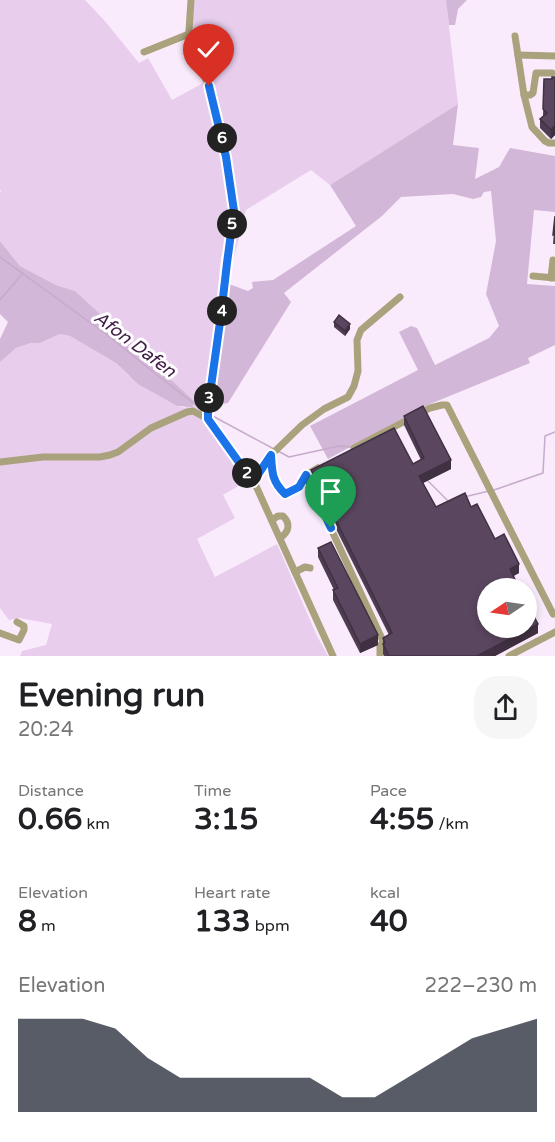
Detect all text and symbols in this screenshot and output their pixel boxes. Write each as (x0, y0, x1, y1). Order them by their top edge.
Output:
pin (183, 24, 234, 86)
icon: check (192, 33, 225, 66)
pin: 6 (207, 123, 237, 153)
text: 6 (217, 128, 227, 148)
pin: 5 (217, 209, 247, 239)
text: 5 (227, 214, 237, 234)
pin: 4 (207, 296, 237, 326)
text: 4 (217, 301, 227, 321)
water label: Afon Dafen (90, 306, 181, 383)
pin: 3 (194, 383, 224, 413)
text: 3 (204, 388, 214, 408)
pin: 2 (232, 458, 262, 488)
text: 2 (242, 463, 252, 483)
pin (305, 466, 356, 528)
icon: arrive (314, 475, 347, 508)
north arrow (477, 578, 537, 638)
map controls (477, 578, 537, 638)
text: Evening run (18, 676, 205, 715)
button: share (474, 676, 537, 739)
text: 20:24 (18, 718, 73, 742)
text: Distance (18, 781, 84, 801)
text: Time (194, 781, 231, 801)
text: Pace (370, 781, 407, 801)
text: 0.66 (18, 801, 82, 838)
text: 3:15 (194, 801, 258, 838)
text: 4:55 (370, 801, 434, 838)
text: km (82, 814, 110, 834)
text: /km (434, 814, 469, 834)
text: Elevation (18, 883, 88, 903)
text: Heart rate (194, 883, 270, 903)
text: kcal (370, 883, 400, 903)
text: 8 (18, 903, 37, 940)
text: 133 (194, 903, 251, 940)
text: 40 (370, 903, 408, 940)
text: m (37, 916, 56, 936)
text: bpm (251, 916, 290, 936)
text: Elevation (18, 974, 105, 998)
text: 222–230 m (424, 974, 537, 998)

